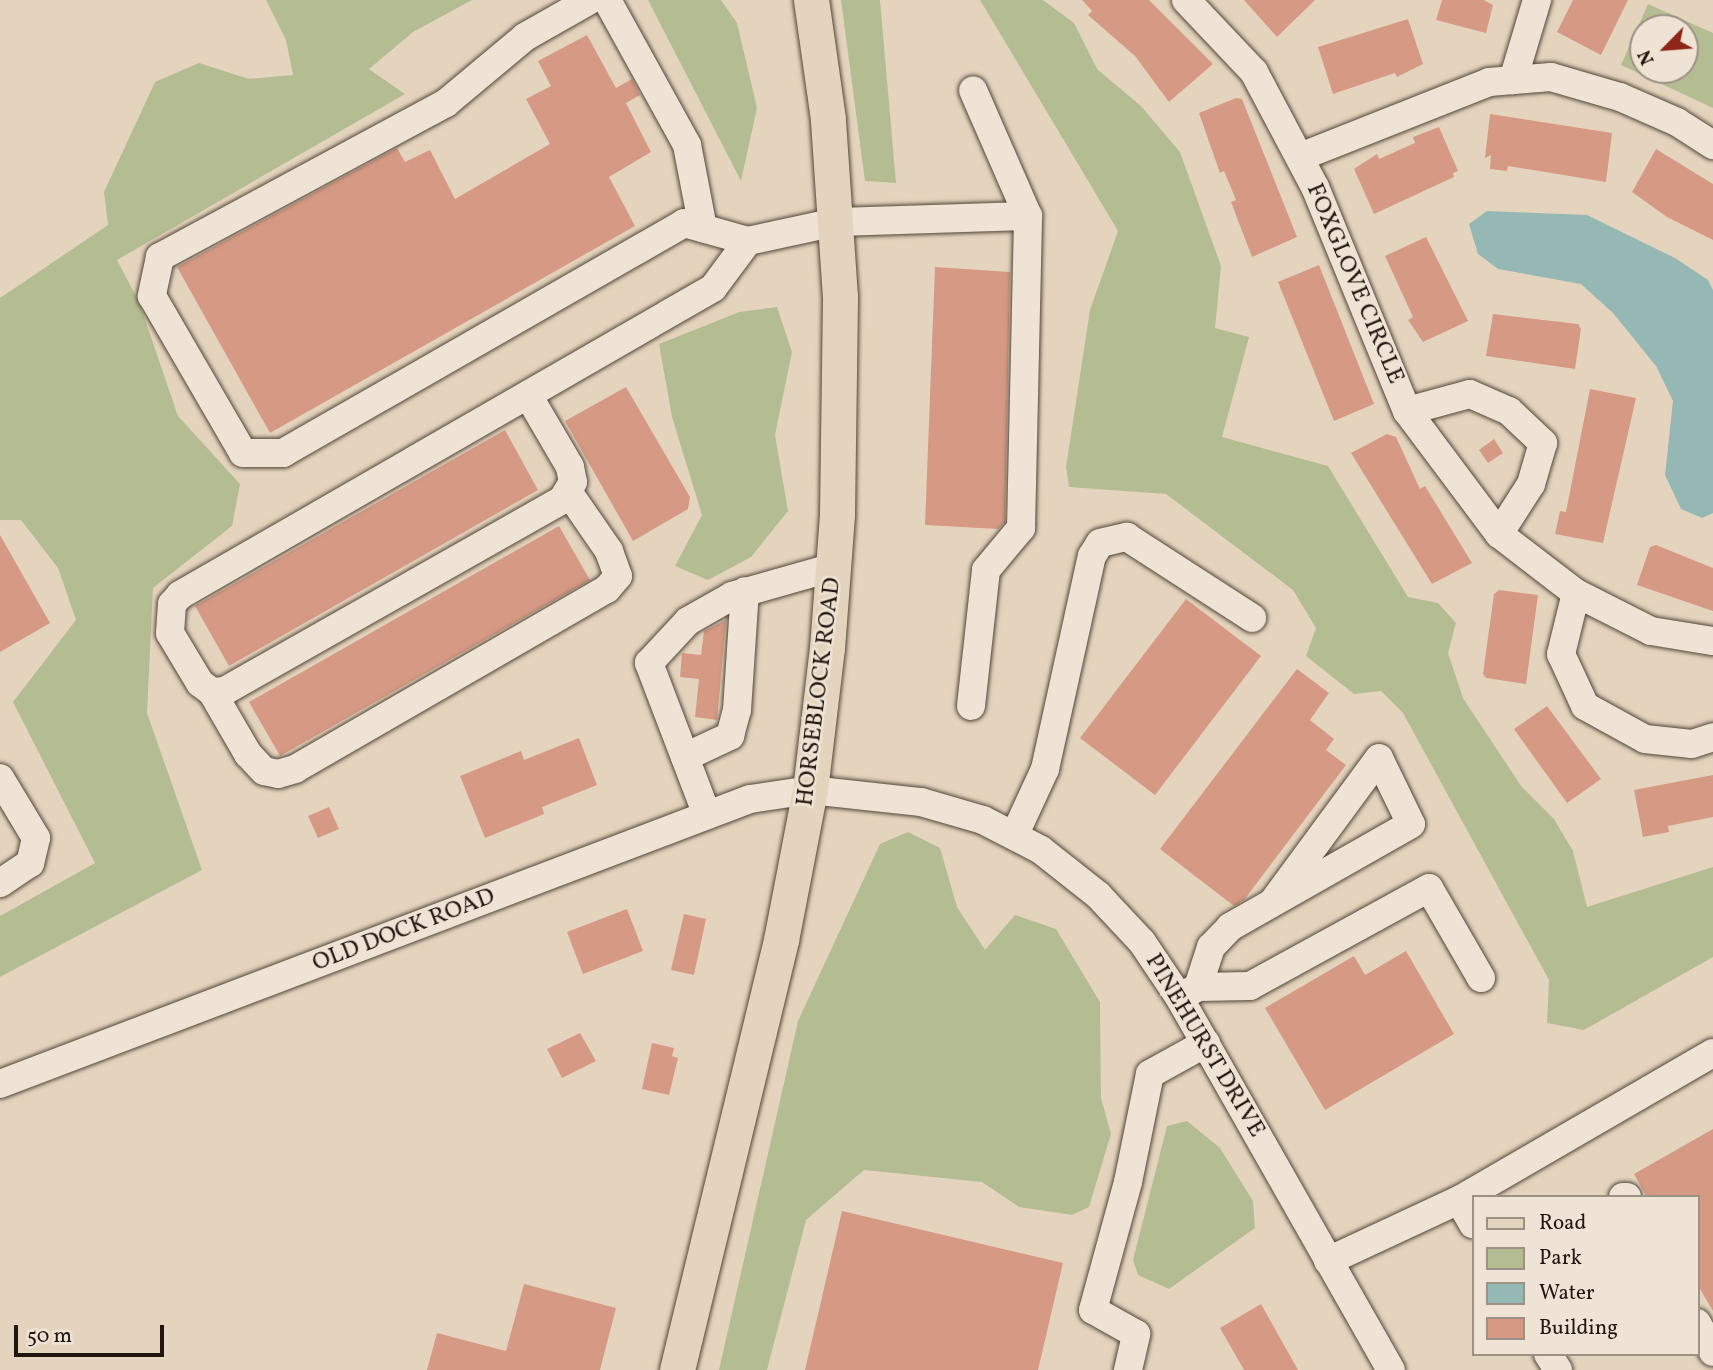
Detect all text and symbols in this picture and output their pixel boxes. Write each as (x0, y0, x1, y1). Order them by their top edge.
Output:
north arrow (1629, 14, 1699, 84)
text: N (1632, 45, 1661, 69)
street label: FOXGLOVE CIRCLE (1299, 179, 1409, 389)
street label: HORSEBLOCK ROAD (792, 576, 848, 808)
street label: OLD DOCK ROAD (309, 883, 499, 979)
street label: PINEHURST DRIVE (1138, 949, 1270, 1143)
legend (1472, 1195, 1699, 1356)
text: Road (1539, 1209, 1586, 1238)
text: Park (1539, 1244, 1582, 1273)
text: Water (1539, 1279, 1595, 1308)
scale bar (18, 1310, 168, 1354)
text: Building (1539, 1314, 1618, 1343)
text: 50 m (27, 1322, 72, 1351)

